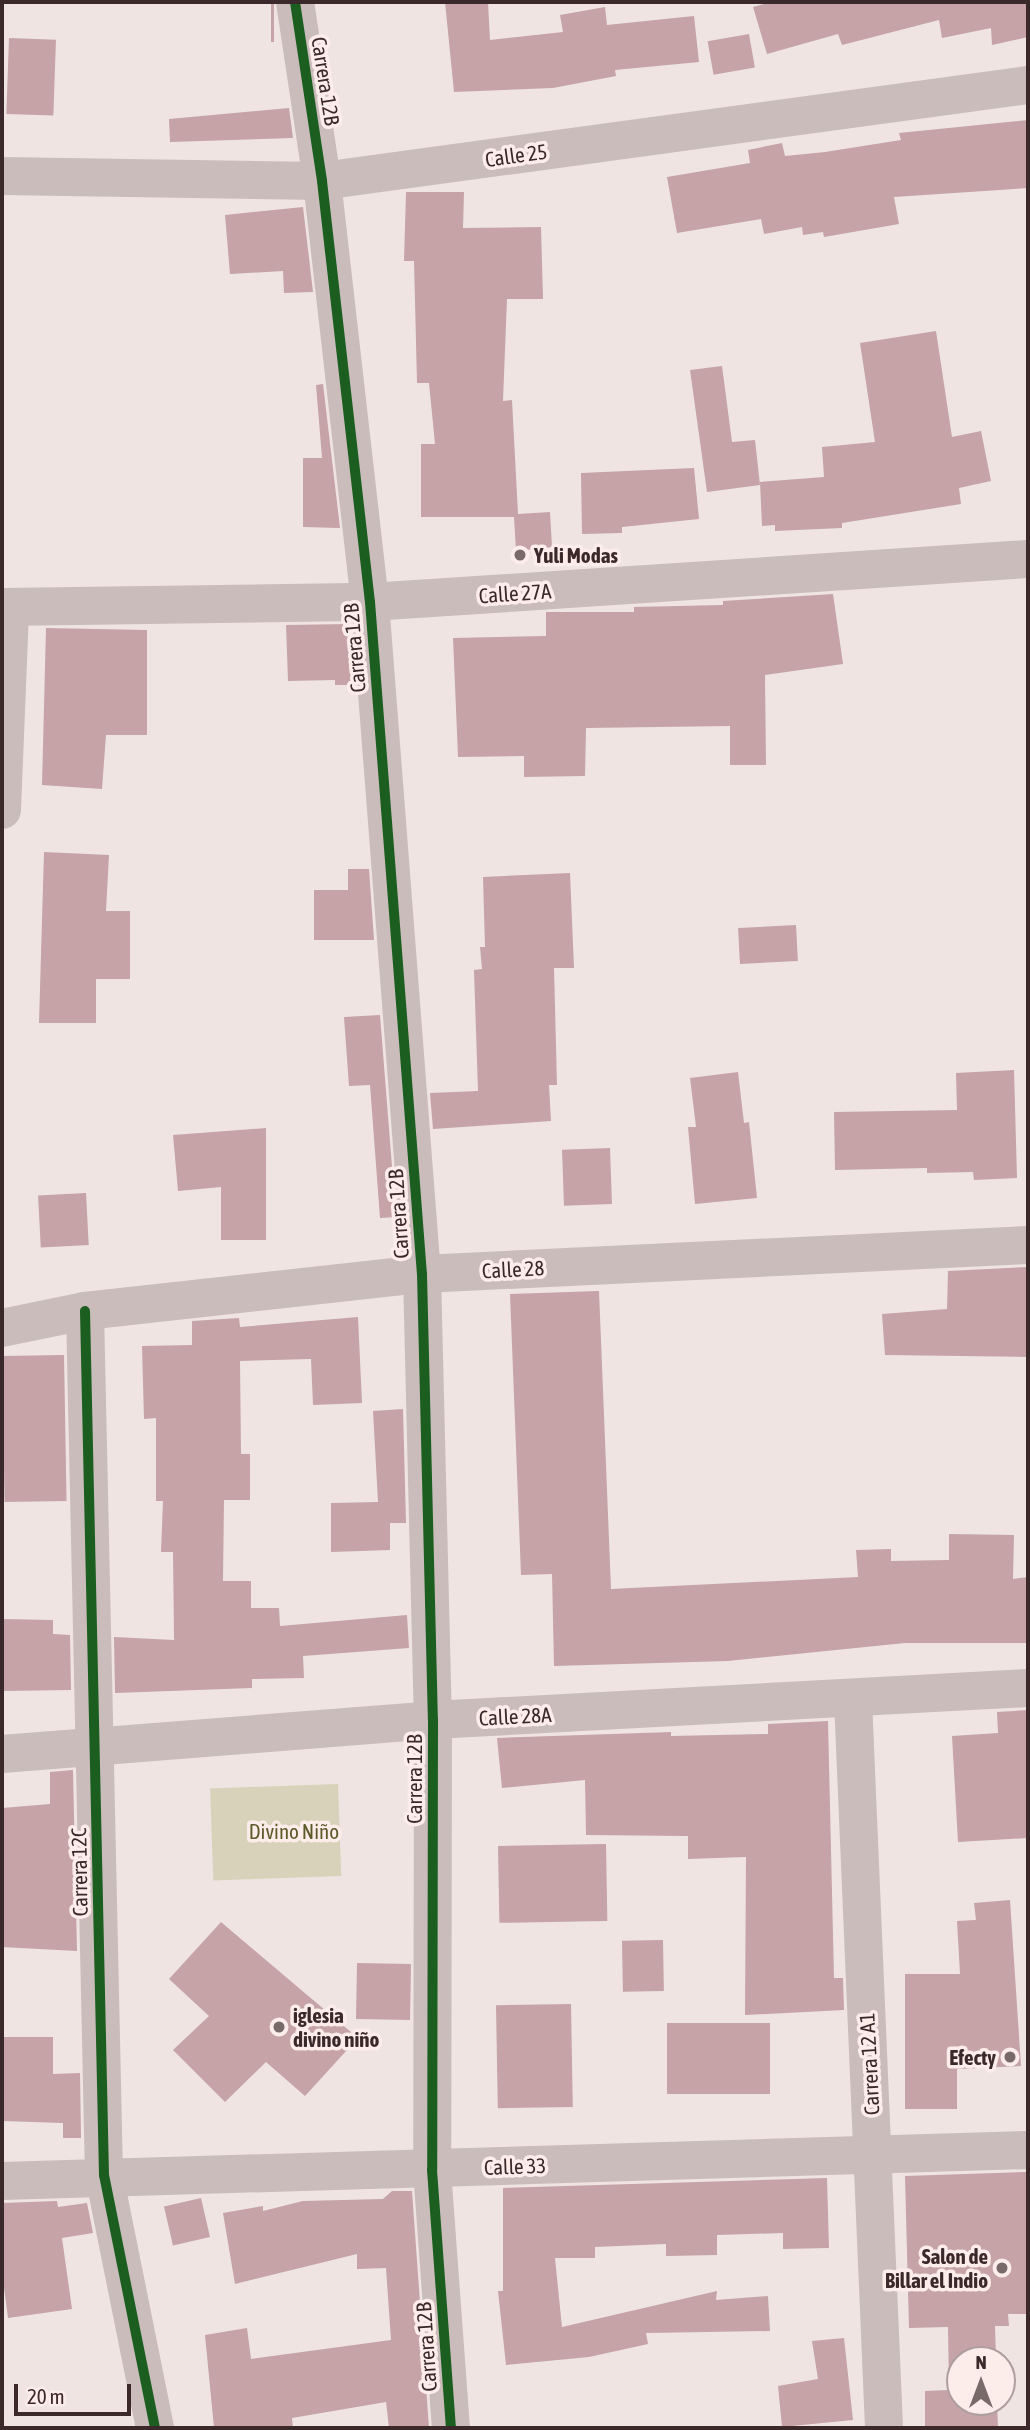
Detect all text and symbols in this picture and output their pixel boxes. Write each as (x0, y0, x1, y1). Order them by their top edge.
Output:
street label: Carrera 12B (307, 35, 345, 127)
street label: Calle 25 (483, 138, 549, 172)
place label: Yuli Modas (534, 542, 618, 568)
marker: Yuli Modas (512, 547, 528, 563)
street label: Calle 27A (478, 578, 552, 608)
street label: Carrera 12B (338, 602, 370, 694)
street label: Carrera 12B (382, 1169, 414, 1259)
street label: Calle 28 (481, 1255, 545, 1283)
street label: Calle 28A (478, 1702, 552, 1730)
street label: Carrera 12B (401, 1734, 427, 1824)
park label: Divino Niño (249, 1818, 339, 1844)
street label: Carrera 12C (66, 1827, 92, 1917)
place label: iglesia divino niño (293, 2002, 379, 2052)
street label: Carrera 12 A1 (854, 2012, 884, 2116)
marker: iglesia divino niño (271, 2019, 287, 2035)
place label: Efecty (949, 2044, 996, 2070)
marker: Efecty (1002, 2049, 1018, 2065)
street label: Calle 33 (483, 2152, 547, 2180)
place label: Salon de Billar el Indio (885, 2243, 988, 2293)
marker: Salon de Billar el Indio (994, 2260, 1010, 2276)
street label: Carrera 12B (410, 2302, 442, 2392)
north arrow (946, 2346, 1016, 2416)
text: N (975, 2351, 987, 2373)
scale bar (18, 2370, 135, 2414)
text: 20 m (27, 2384, 65, 2408)

